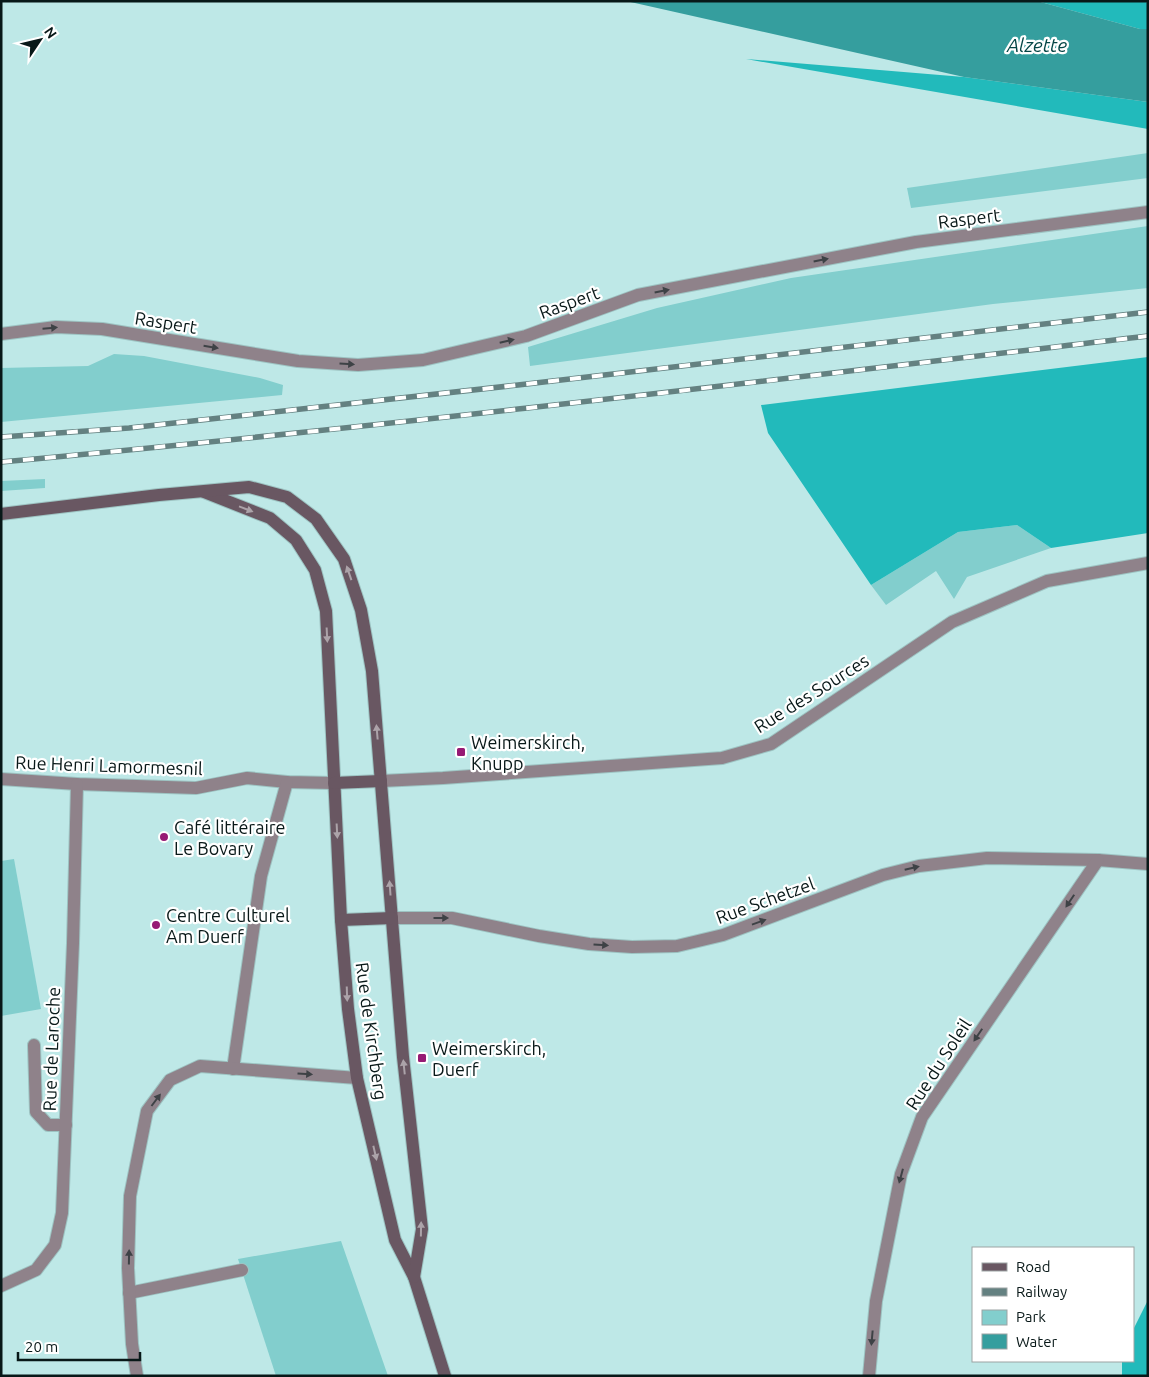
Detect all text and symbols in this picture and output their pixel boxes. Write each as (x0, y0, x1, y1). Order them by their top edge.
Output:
north arrow (15, 15, 65, 65)
text: N (41, 24, 60, 41)
water label: Alzette (1006, 34, 1067, 56)
street label: Raspert (937, 204, 1001, 232)
one-way arrow (813, 255, 829, 263)
street label: Raspert (536, 282, 602, 322)
one-way arrow (654, 287, 669, 295)
street label: Raspert (134, 307, 198, 337)
one-way arrow (42, 324, 58, 332)
one-way arrow (500, 337, 515, 345)
one-way arrow (203, 343, 219, 351)
one-way arrow (339, 361, 355, 369)
one-way arrow (238, 505, 253, 513)
one-way arrow (344, 565, 352, 580)
one-way arrow (323, 628, 331, 644)
street label: Rue des Sources (750, 650, 872, 736)
one-way arrow (373, 724, 381, 740)
place label: Weimerskirch, Knupp (471, 732, 585, 773)
marker: Weimerskirch, Knupp (455, 746, 467, 758)
street label: Rue Henri Lamormesnil (15, 752, 203, 778)
place label: Café littéraire Le Bovary (174, 817, 286, 858)
one-way arrow (333, 824, 341, 840)
marker: Café littéraire Le Bovary (158, 831, 170, 843)
one-way arrow (905, 864, 920, 872)
street label: Rue Schetzel (713, 873, 817, 927)
one-way arrow (385, 880, 393, 896)
one-way arrow (1065, 894, 1075, 907)
place label: Centre Culturel Am Duerf (166, 905, 290, 946)
one-way arrow (433, 914, 449, 922)
one-way arrow (752, 917, 766, 925)
marker: Centre Culturel Am Duerf (150, 919, 162, 931)
one-way arrow (593, 942, 609, 950)
street label: Rue de Kirchberg (352, 961, 392, 1101)
street label: Rue de Laroche (39, 986, 63, 1112)
one-way arrow (343, 986, 351, 1002)
street label: Rue du Soleil (901, 1015, 975, 1113)
one-way arrow (974, 1028, 983, 1042)
place label: Weimerskirch, Duerf (432, 1038, 546, 1079)
marker: Weimerskirch, Duerf (416, 1052, 428, 1064)
one-way arrow (400, 1059, 408, 1075)
one-way arrow (298, 1070, 314, 1078)
one-way arrow (151, 1093, 161, 1107)
one-way arrow (371, 1146, 379, 1161)
one-way arrow (897, 1169, 905, 1184)
one-way arrow (417, 1220, 425, 1236)
legend (972, 1247, 1134, 1362)
one-way arrow (125, 1249, 133, 1265)
text: Road (1016, 1258, 1051, 1275)
text: Railway (1016, 1283, 1067, 1300)
text: Park (1016, 1308, 1046, 1325)
scale bar (18, 1330, 140, 1362)
one-way arrow (868, 1331, 876, 1347)
text: Water (1016, 1333, 1057, 1350)
text: 20 m (25, 1338, 58, 1355)

